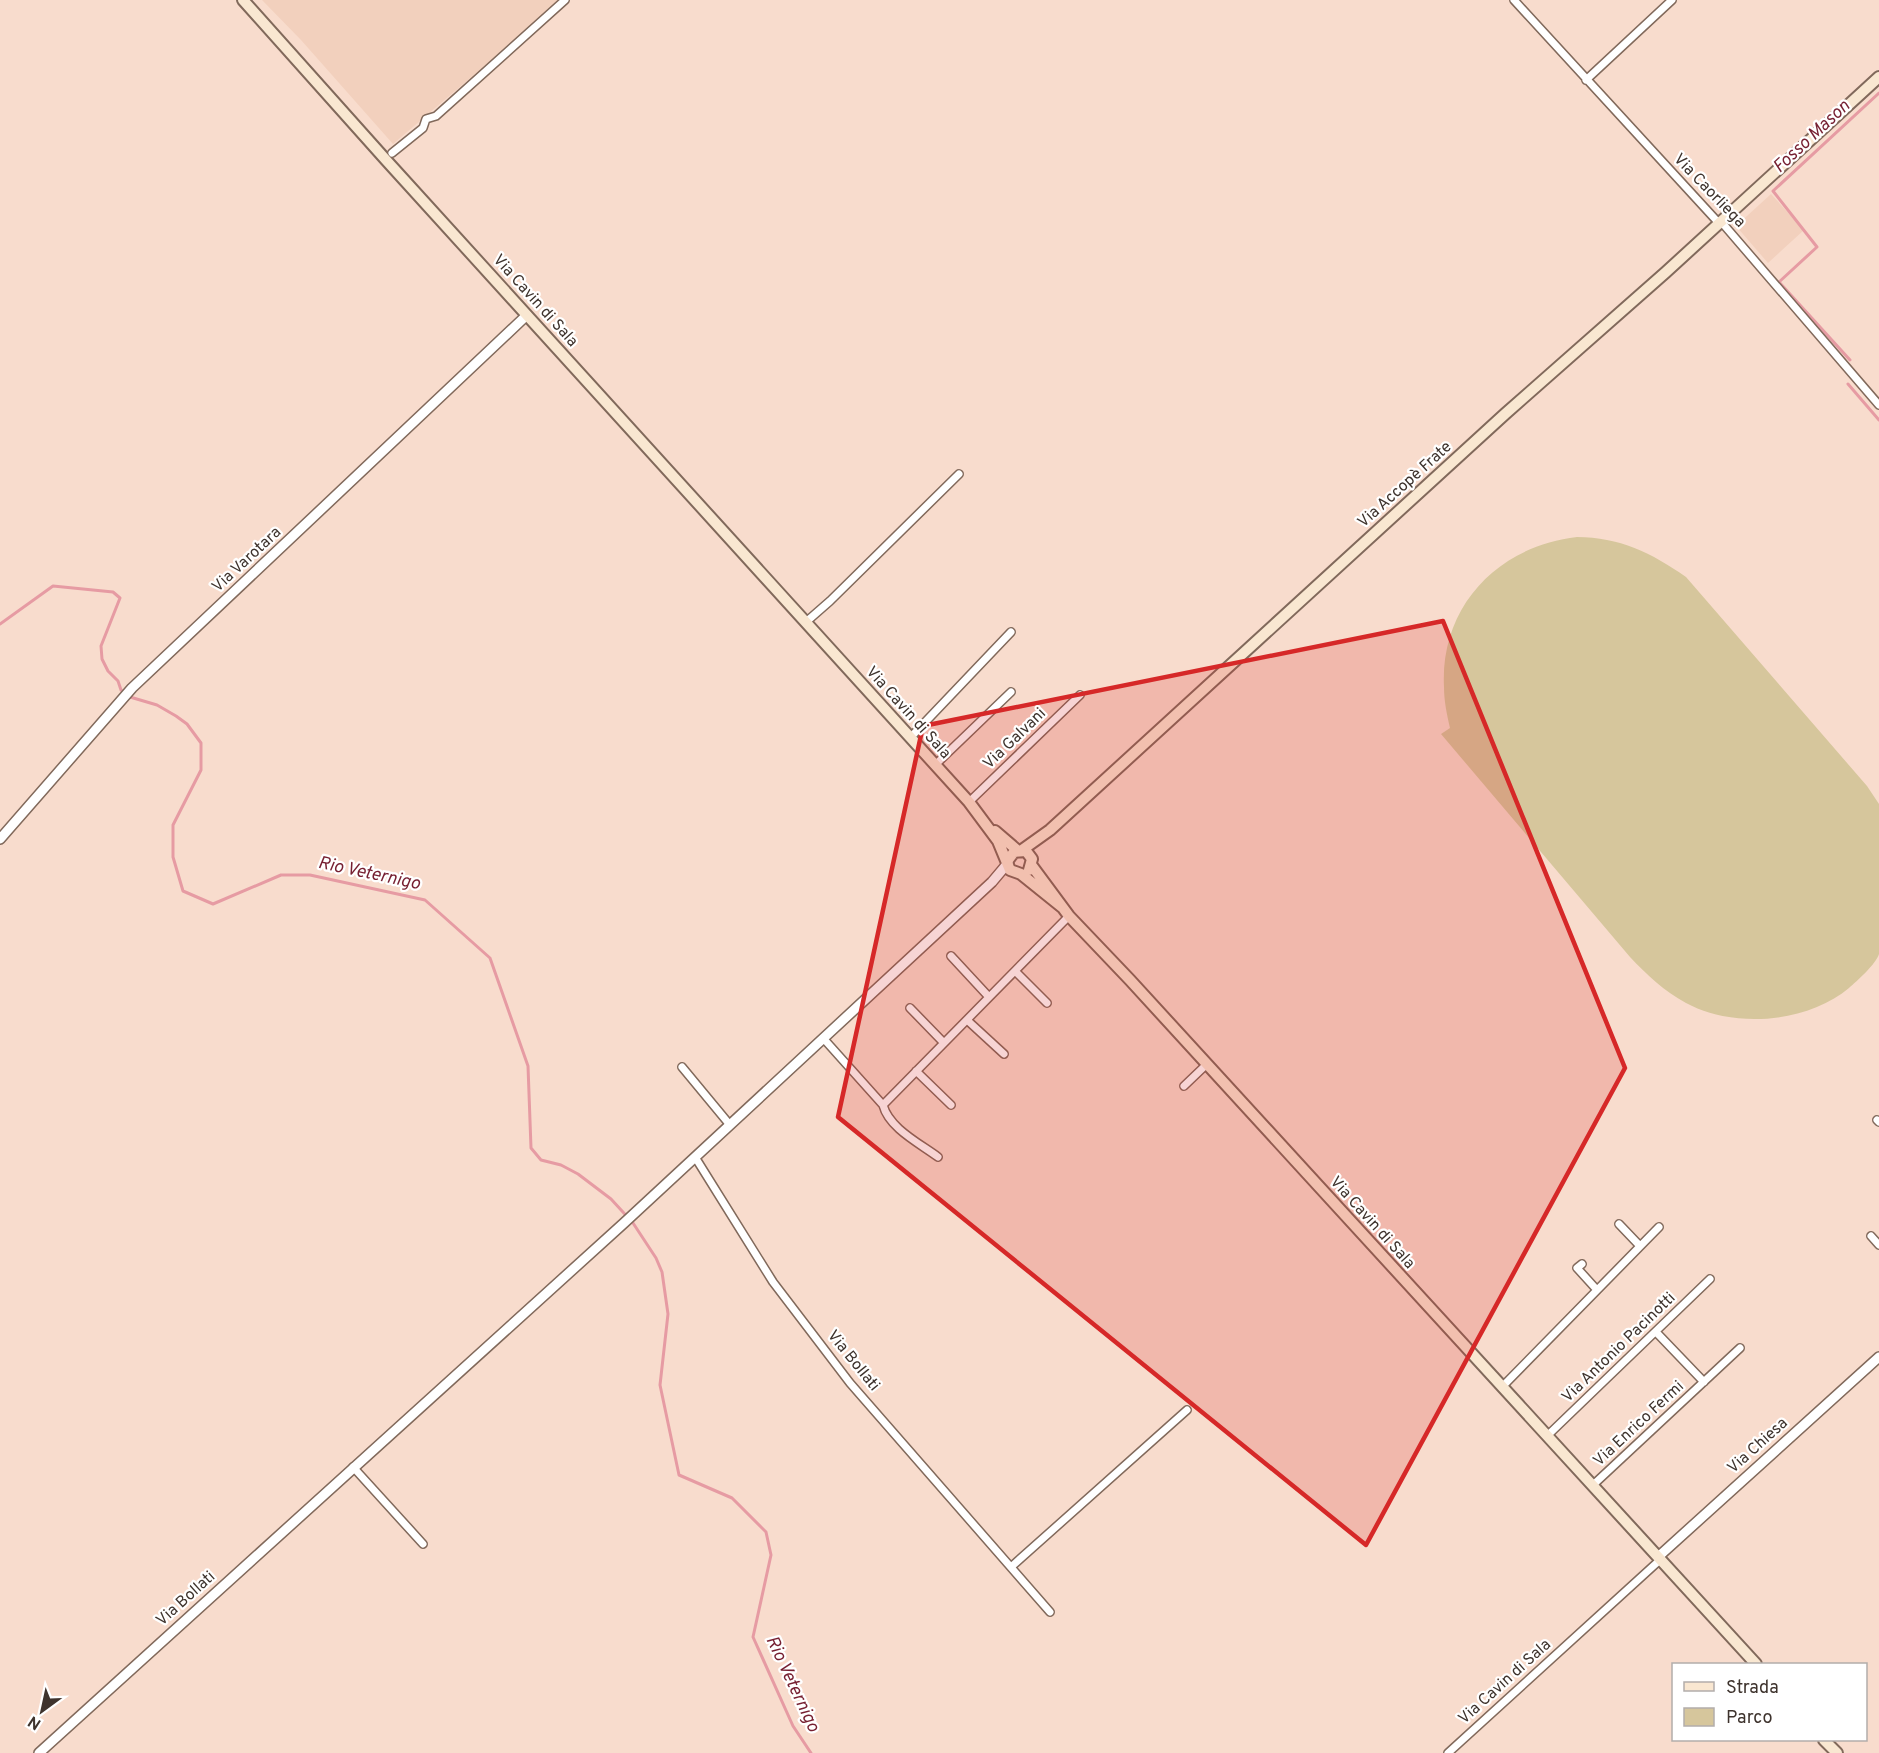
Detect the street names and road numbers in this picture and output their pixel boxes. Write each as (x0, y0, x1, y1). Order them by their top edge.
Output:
street label: Via Caorliega (1669, 150, 1749, 232)
street label: Via Cavin di Sala (488, 251, 582, 351)
street label: Via Accopè Frate (1354, 437, 1456, 533)
street label: Via Varotara (208, 523, 286, 597)
street label: Via Cavin di Sala (861, 663, 955, 763)
street label: Via Galvani (979, 704, 1051, 774)
street label: Via Cavin di Sala (1325, 1173, 1419, 1273)
street label: Via Antonio Pacinotti (1558, 1289, 1680, 1407)
street label: Via Bollati (822, 1326, 884, 1396)
street label: Via Enrico Fermi (1590, 1377, 1688, 1471)
street label: Via Chiesa (1724, 1414, 1792, 1478)
street label: Via Bollati (152, 1567, 220, 1631)
street label: Via Cavin di Sala (1455, 1635, 1555, 1729)

